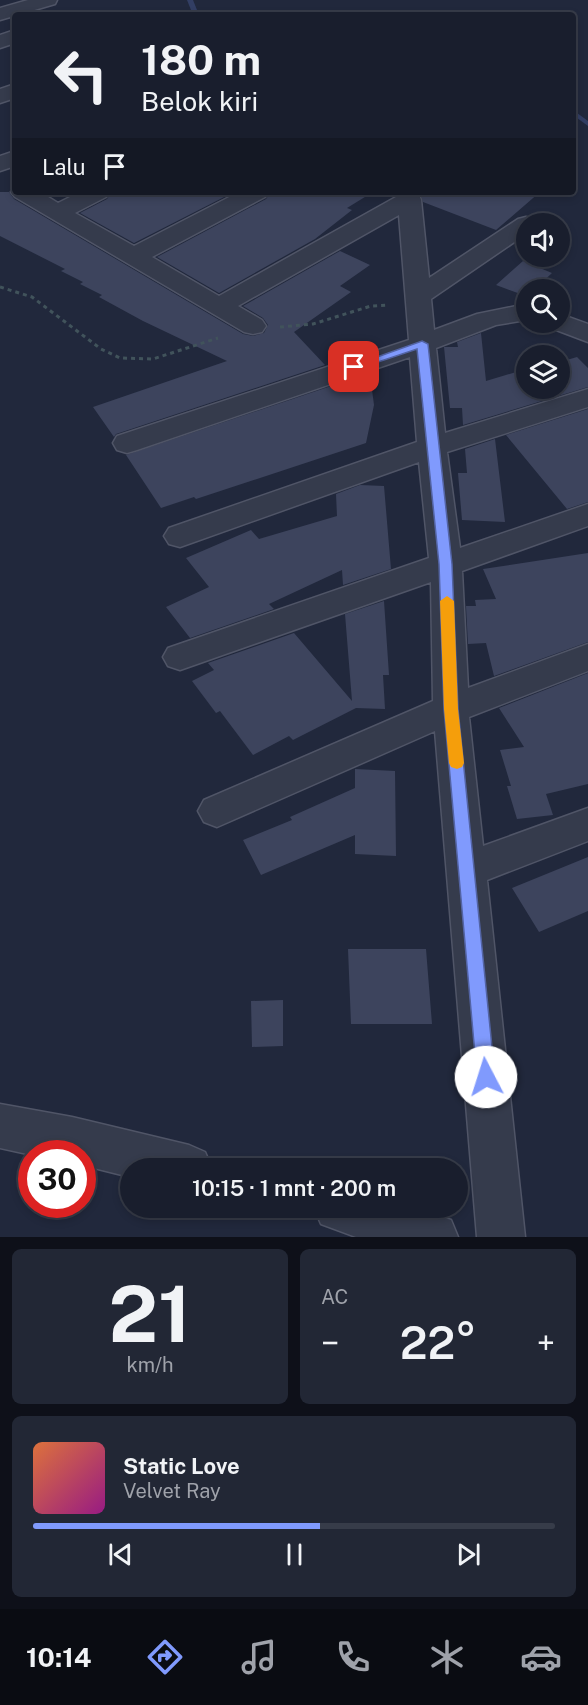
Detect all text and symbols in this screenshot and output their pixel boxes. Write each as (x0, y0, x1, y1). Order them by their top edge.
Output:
text: 180 m (141, 35, 261, 84)
icon: left (42, 36, 120, 114)
text: Belok kiri (141, 85, 258, 117)
icon: arrive (98, 150, 131, 183)
text: Lalu (42, 154, 86, 180)
map controls (516, 213, 570, 399)
button: sound (516, 213, 570, 267)
button: search (516, 279, 570, 333)
pin (328, 341, 379, 392)
button: layers (516, 345, 570, 399)
icon: arrive (337, 350, 370, 383)
position arrow (454, 1045, 518, 1109)
speed limit sign: 30 (18, 1140, 96, 1218)
text: 10:15 · 1 mnt · 200 m (192, 1175, 396, 1201)
text: 21 (109, 1268, 191, 1360)
text: AC (321, 1285, 348, 1309)
text: 22° (400, 1316, 476, 1369)
text: − (321, 1324, 339, 1362)
text: + (537, 1324, 555, 1362)
text: km/h (126, 1353, 174, 1377)
text: Static Love (123, 1453, 240, 1479)
text: Velvet Ray (123, 1479, 221, 1503)
icon: previous (104, 1538, 137, 1571)
icon: pause (278, 1538, 311, 1571)
icon: next (452, 1538, 485, 1571)
icon: directions (144, 1636, 186, 1678)
icon: music (238, 1636, 280, 1678)
icon: phone (332, 1636, 374, 1678)
icon: climate (426, 1636, 468, 1678)
icon: car (520, 1636, 562, 1678)
text: 10:14 (26, 1641, 92, 1673)

